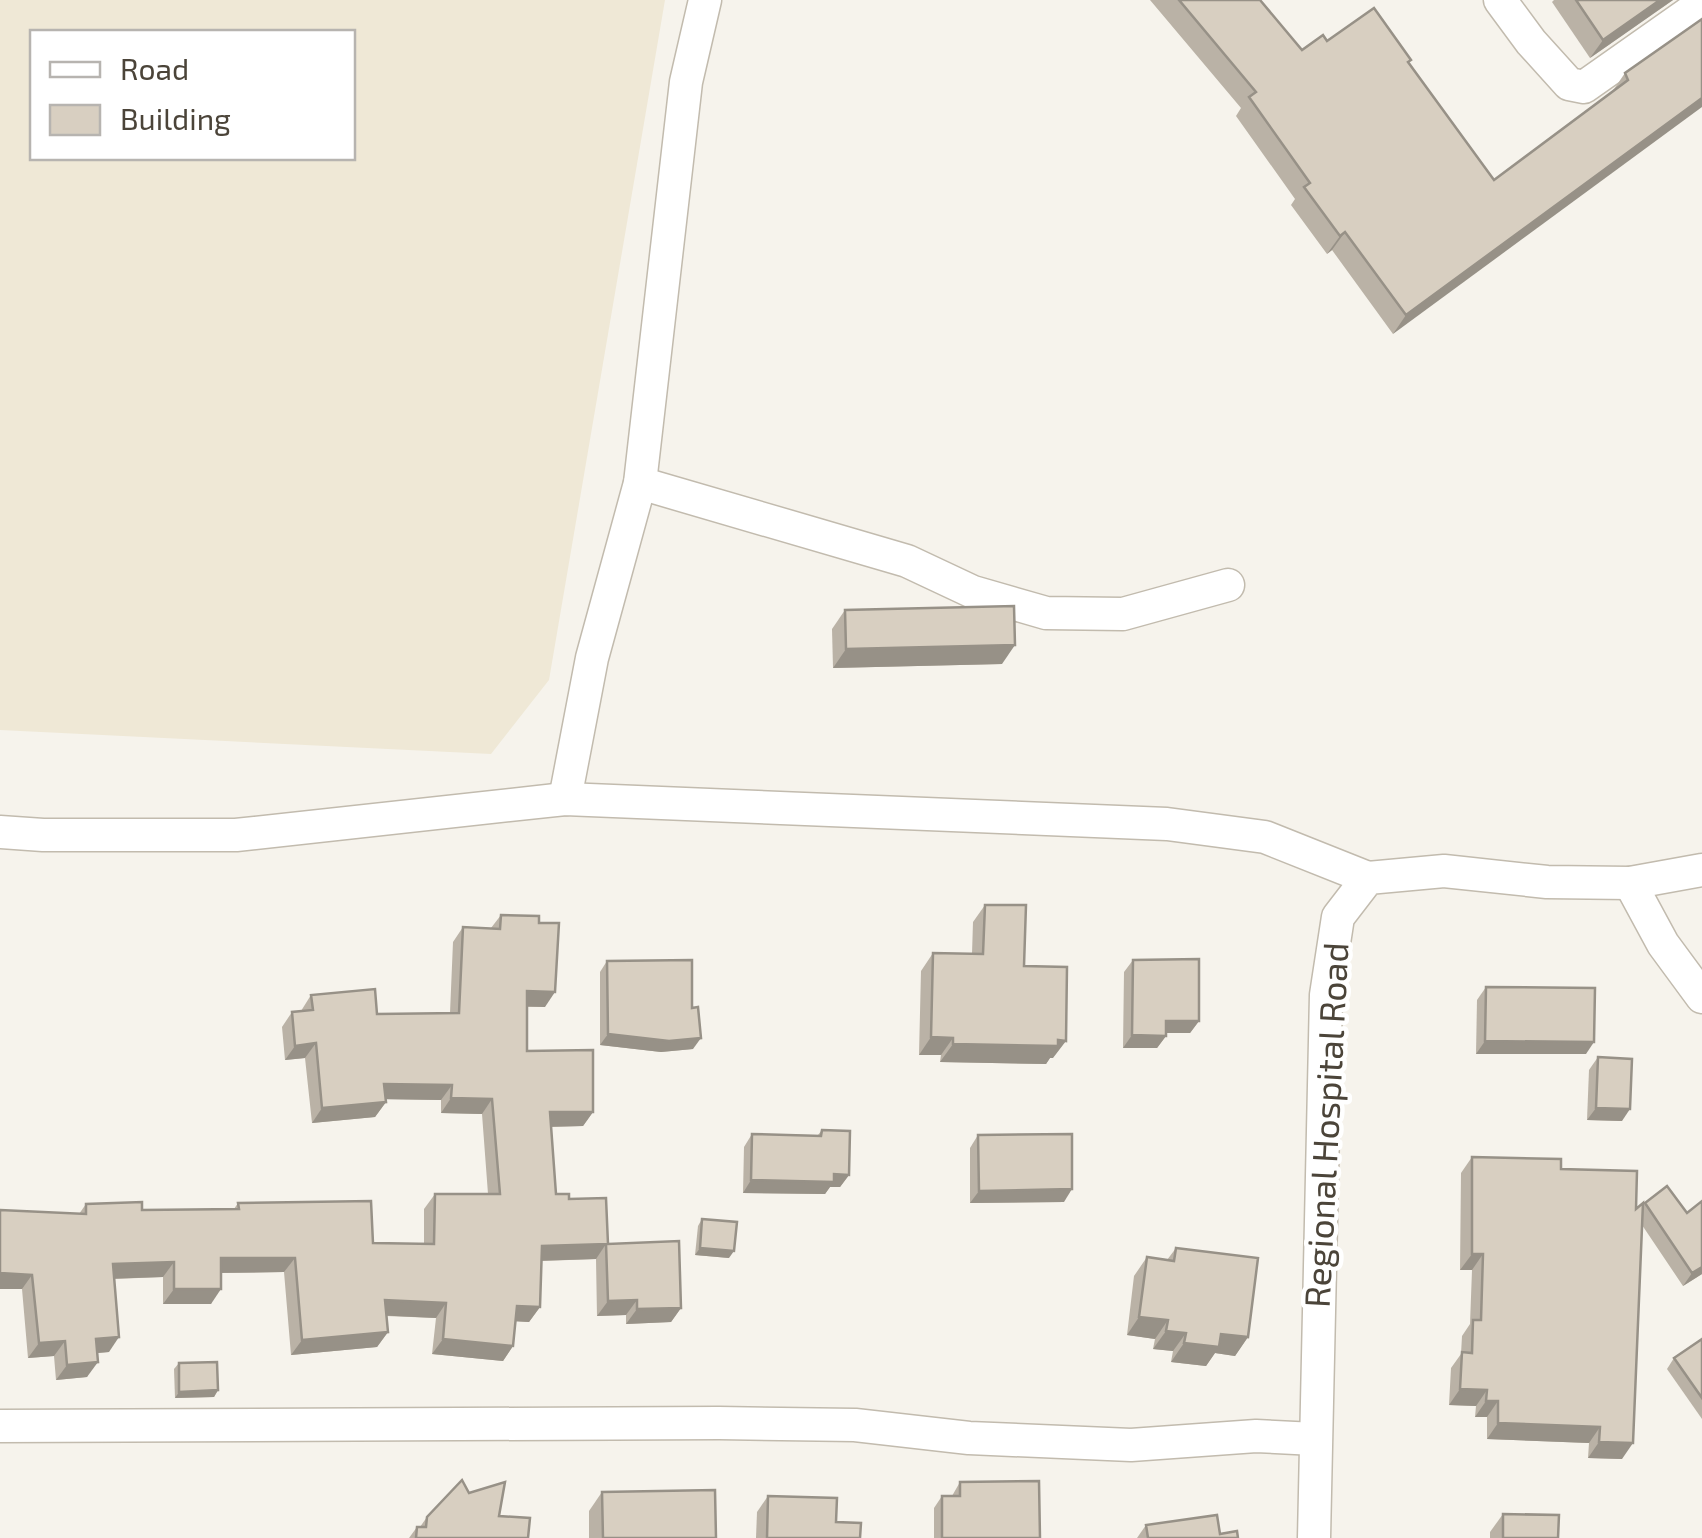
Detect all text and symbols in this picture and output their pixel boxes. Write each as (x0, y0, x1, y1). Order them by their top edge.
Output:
legend (30, 30, 355, 160)
text: Road (120, 50, 189, 86)
text: Building (120, 100, 231, 136)
street label: Regional Hospital Road (1294, 941, 1356, 1309)

